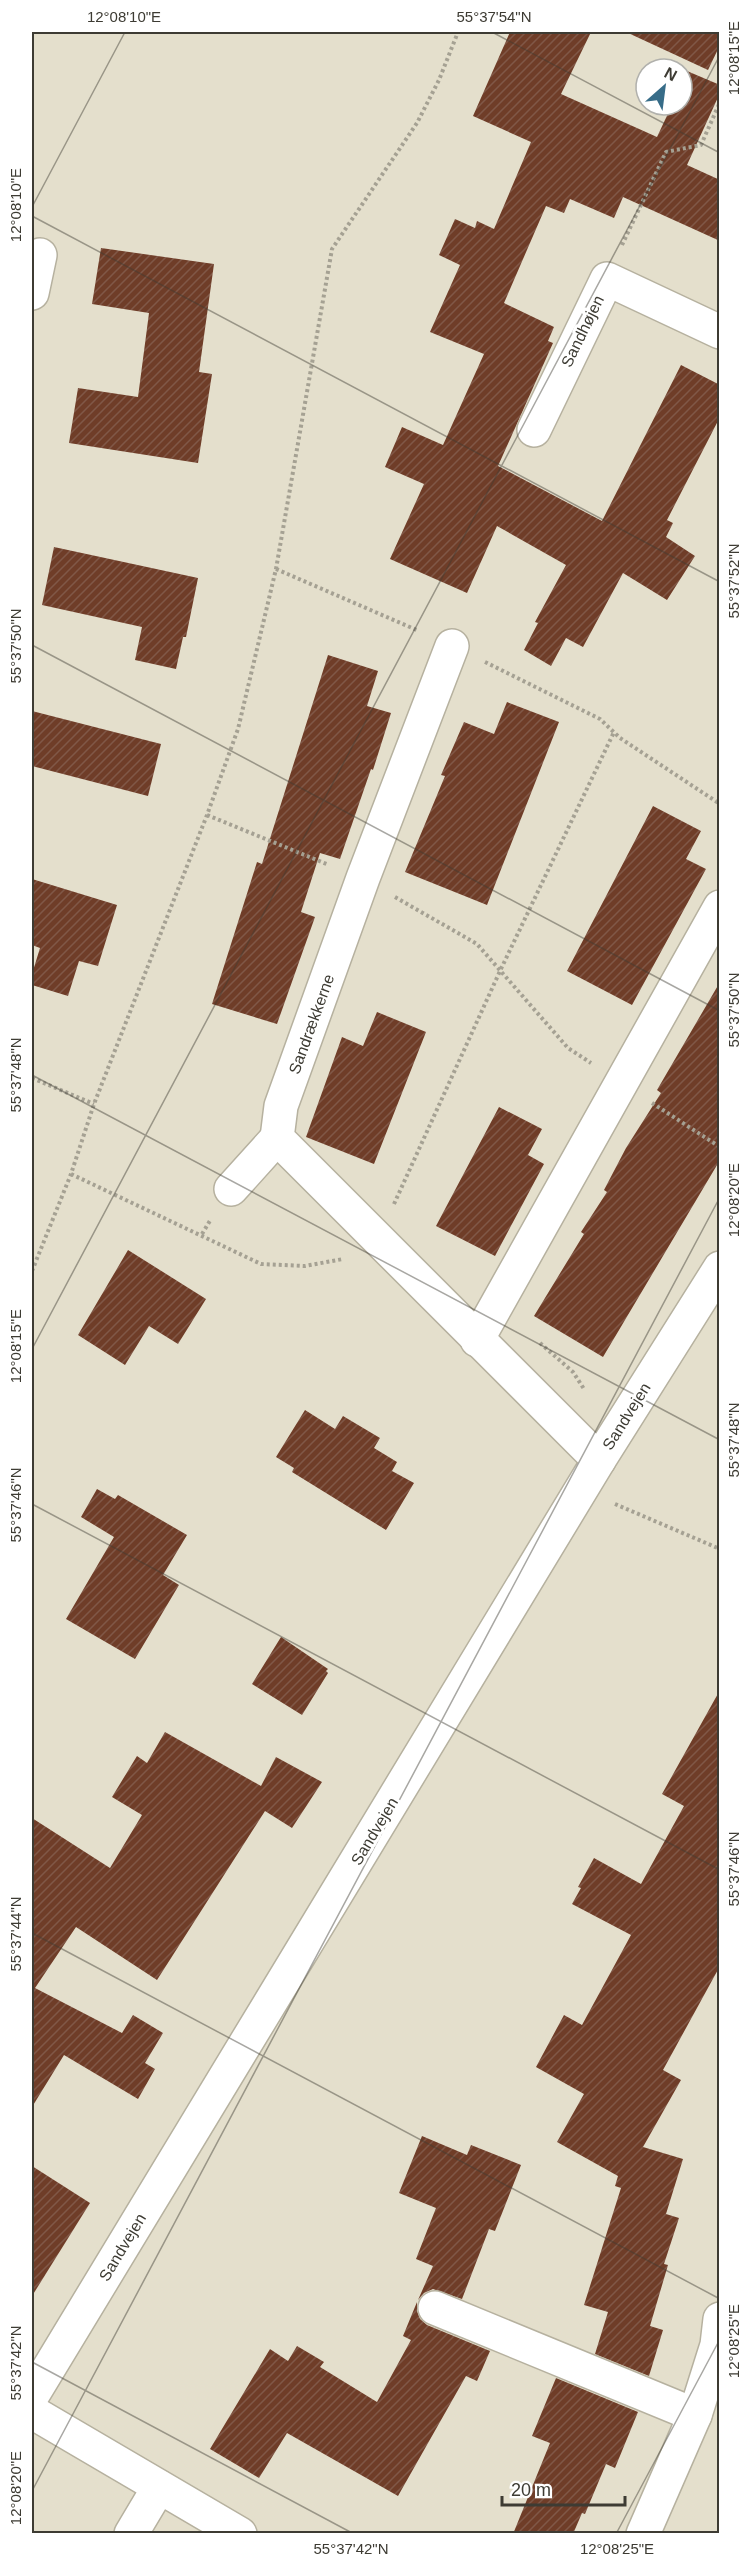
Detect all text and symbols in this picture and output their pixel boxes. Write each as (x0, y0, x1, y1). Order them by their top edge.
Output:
text: 12°08'10"E (87, 8, 161, 25)
text: 55°37'54"N (456, 8, 532, 25)
text: 12°08'15"E (725, 21, 742, 95)
north arrow (634, 57, 694, 117)
text: N (662, 64, 680, 84)
text: 12°08'10"E (7, 168, 24, 242)
street label: Sandhøjen (558, 293, 607, 370)
text: 55°37'52"N (725, 543, 742, 619)
text: 55°37'50"N (7, 608, 24, 684)
street label: Sandrækkerne (286, 972, 337, 1076)
text: 55°37'50"N (725, 972, 742, 1048)
text: 55°37'48"N (7, 1037, 24, 1113)
text: 12°08'20"E (725, 1163, 742, 1237)
text: 12°08'15"E (7, 1309, 24, 1383)
street label: Sandvejen (599, 1380, 654, 1453)
text: 55°37'48"N (725, 1402, 742, 1478)
text: 55°37'46"N (7, 1467, 24, 1543)
street label: Sandvejen (348, 1794, 401, 1868)
text: 55°37'46"N (725, 1831, 742, 1907)
text: 55°37'44"N (7, 1896, 24, 1972)
street label: Sandvejen (96, 2210, 149, 2284)
text: 12°08'25"E (725, 2304, 742, 2378)
text: 55°37'42"N (7, 2325, 24, 2401)
text: 12°08'20"E (7, 2451, 24, 2525)
scale bar (502, 2469, 625, 2507)
text: 20 m (511, 2480, 551, 2500)
text: 55°37'42"N (313, 2540, 389, 2557)
text: 12°08'25"E (580, 2540, 654, 2557)

